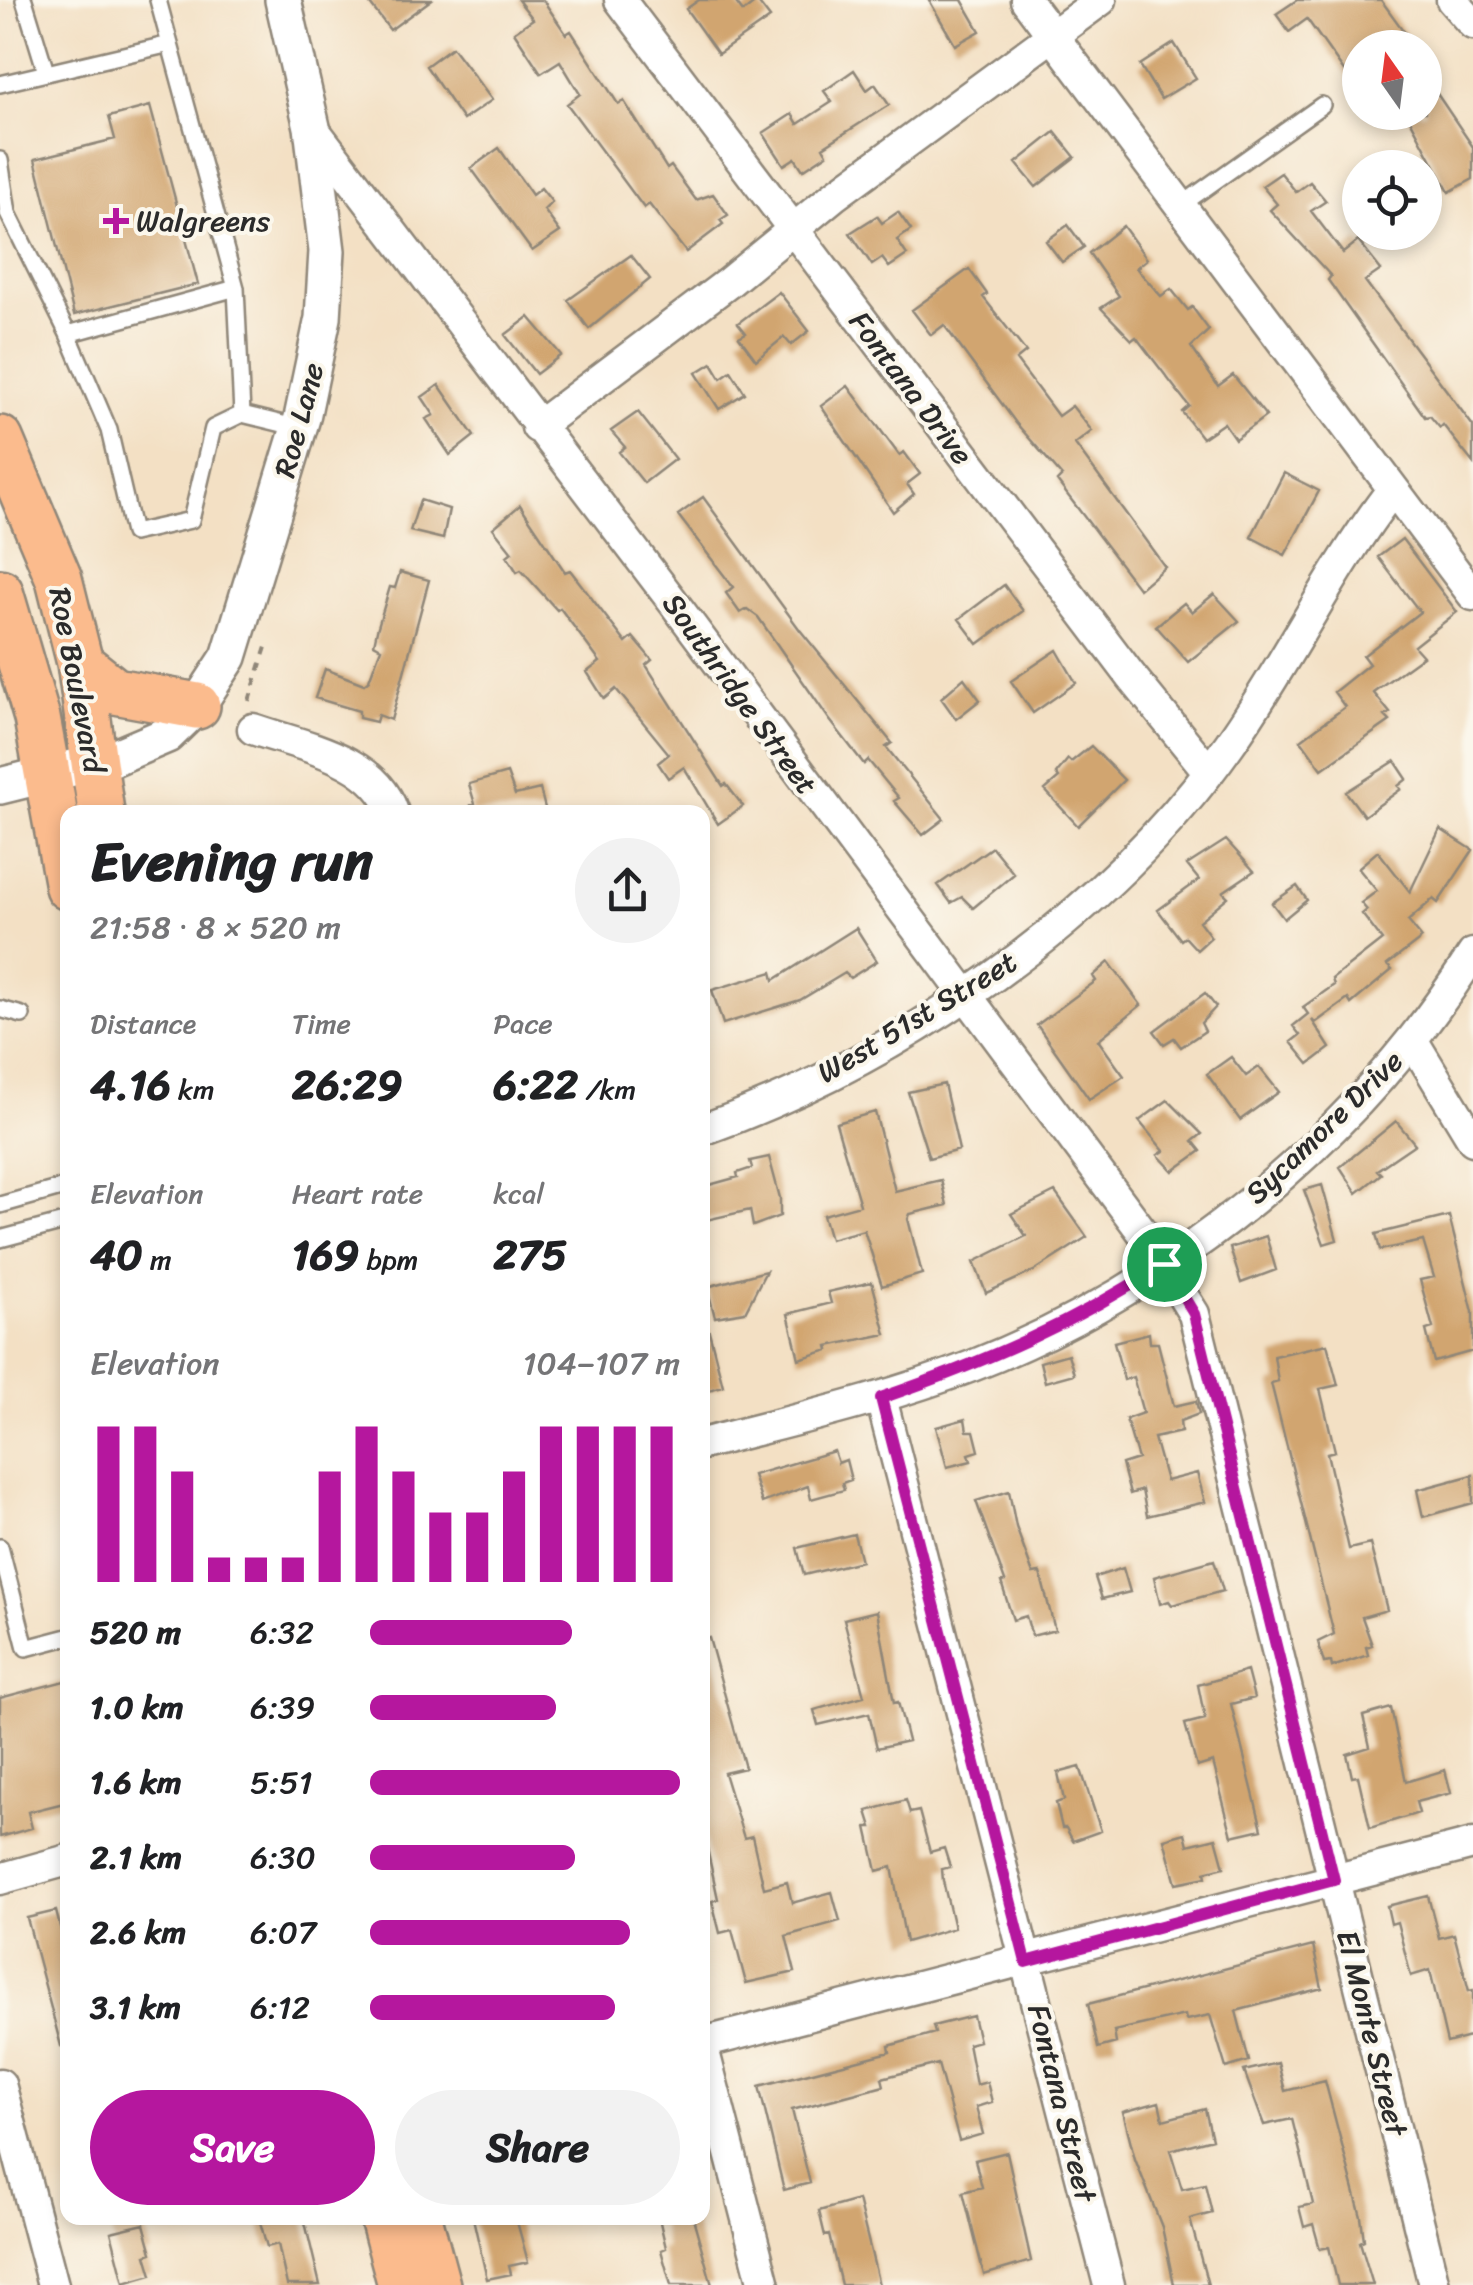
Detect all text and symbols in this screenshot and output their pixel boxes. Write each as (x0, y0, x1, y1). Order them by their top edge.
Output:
north arrow (1342, 30, 1442, 130)
map controls (1342, 30, 1442, 250)
button: locate (1342, 150, 1442, 250)
place label: Walgreens (136, 194, 270, 248)
marker: Walgreens (105, 210, 127, 232)
street label: Fontana Drive (834, 299, 988, 477)
street label: Roe Lane (258, 356, 340, 484)
street label: Southridge Street (648, 581, 832, 807)
street label: Roe Boulevard (33, 583, 122, 780)
text: Evening run (90, 813, 373, 910)
button: share (575, 838, 680, 943)
text: 21:58 · 8 × 520 m (90, 899, 341, 956)
street label: West 51st Street (806, 936, 1028, 1098)
text: Distance (90, 999, 196, 1048)
text: Time (292, 999, 351, 1048)
text: Pace (493, 999, 553, 1048)
street label: Sycamore Drive (1231, 1036, 1417, 1218)
text: 4.16 (90, 1048, 171, 1122)
text: 26:29 (292, 1048, 402, 1122)
text: 6:22 (493, 1048, 578, 1122)
text: km (171, 1065, 214, 1114)
text: /km (578, 1065, 636, 1114)
text: Elevation (90, 1169, 203, 1218)
text: Heart rate (292, 1169, 423, 1218)
text: kcal (493, 1169, 544, 1218)
text: 40 (90, 1218, 143, 1292)
text: 169 (292, 1218, 359, 1292)
text: 275 (493, 1218, 567, 1292)
pin (1122, 1222, 1207, 1307)
text: m (143, 1235, 172, 1284)
text: bpm (359, 1235, 418, 1284)
icon: arrive (1137, 1237, 1192, 1292)
text: Elevation (90, 1335, 220, 1392)
text: 104–107 m (523, 1335, 680, 1392)
text: 520 m (90, 1604, 181, 1661)
text: 6:32 (250, 1604, 314, 1661)
text: 1.0 km (90, 1679, 184, 1736)
text: 6:39 (250, 1679, 315, 1736)
text: 1.6 km (90, 1754, 181, 1811)
text: 5:51 (250, 1754, 313, 1811)
text: 2.1 km (90, 1829, 182, 1886)
text: 6:30 (250, 1829, 316, 1886)
text: 2.6 km (90, 1904, 186, 1961)
text: 6:07 (250, 1904, 316, 1961)
street label: El Monte Street (1320, 1924, 1424, 2143)
text: 3.1 km (90, 1979, 181, 2036)
text: 6:12 (250, 1979, 310, 2036)
street label: Fontana Street (1011, 1998, 1113, 2210)
button: Save (90, 2090, 375, 2205)
button: Share (395, 2090, 680, 2205)

